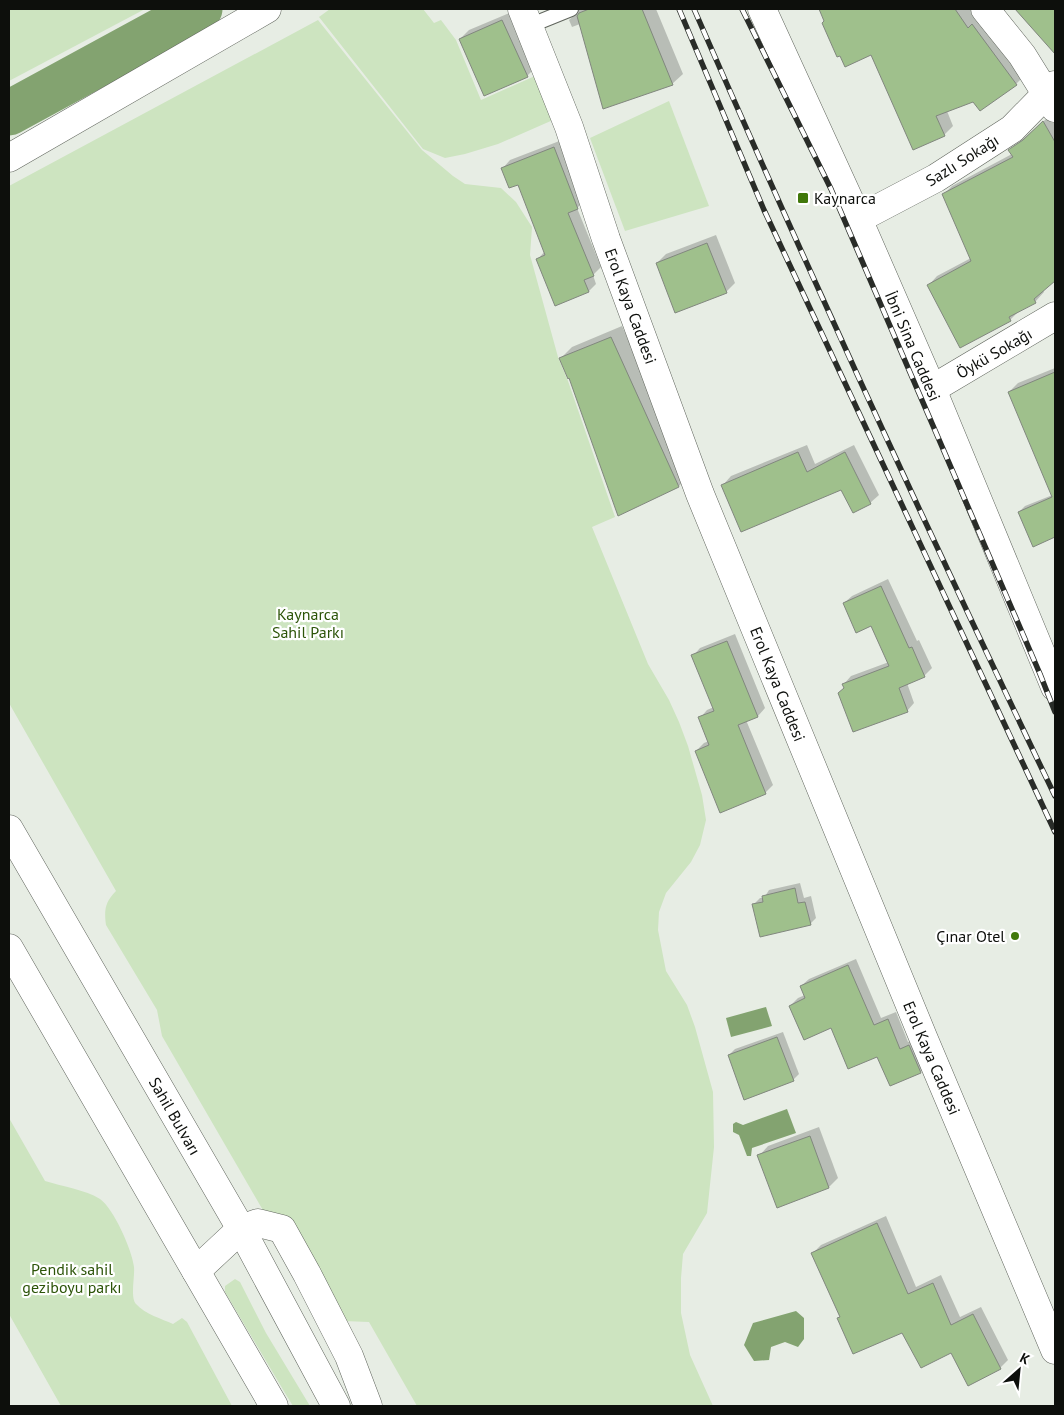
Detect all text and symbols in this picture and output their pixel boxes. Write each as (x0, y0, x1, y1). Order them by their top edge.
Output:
street label: Sazlı Sokağı (922, 130, 1002, 190)
place label: Kaynarca (814, 188, 876, 208)
marker: Kaynarca (796, 191, 810, 205)
street label: Erol Kaya Caddesi (601, 245, 661, 367)
street label: İbni Sina Caddesi (881, 288, 945, 404)
street label: Öykü Sokağı (953, 323, 1035, 383)
park label: Kaynarca Sahil Parkı (272, 604, 344, 642)
street label: Erol Kaya Caddesi (746, 624, 810, 744)
place label: Çınar Otel (936, 926, 1005, 946)
marker: Çınar Otel (1009, 930, 1021, 942)
street label: Erol Kaya Caddesi (899, 998, 965, 1118)
street label: Sahil Bulvarı (145, 1074, 205, 1158)
park label: Pendik sahil geziboyu parkı (22, 1259, 122, 1297)
north arrow (994, 1345, 1044, 1395)
text: K (1017, 1348, 1033, 1369)

